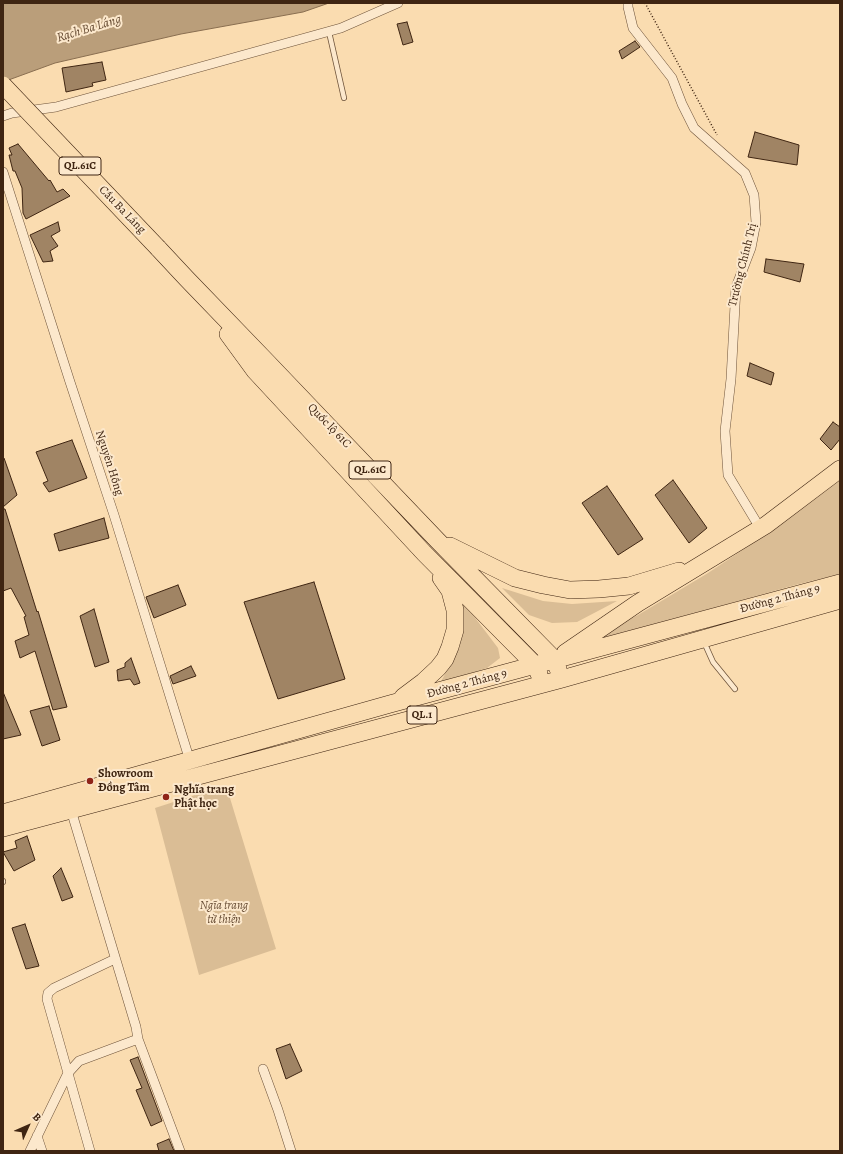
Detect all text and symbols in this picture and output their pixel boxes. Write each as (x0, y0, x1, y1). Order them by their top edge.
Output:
water label: Rạch Ba Láng (55, 12, 123, 46)
road number: QL.61C (59, 157, 101, 175)
street label: Cầu Ba Láng (96, 183, 148, 237)
street label: Trường Chính Trị (726, 222, 760, 308)
street label: Quốc lộ 61C (304, 401, 354, 451)
street label: Nguyên Hồng (92, 429, 126, 497)
road number: QL.61C (349, 461, 391, 479)
street label: Đường 2 Tháng 9 (738, 581, 822, 617)
street label: Đường 2 Tháng 9 (425, 666, 509, 702)
road number: QL.1 (407, 706, 437, 724)
place label: Showroom Đồng Tâm (98, 767, 153, 795)
marker: Showroom Đồng Tâm (85, 776, 95, 786)
place label: Nghĩa trang Phật học (174, 783, 234, 811)
marker: Nghĩa trang Phật học (161, 792, 171, 802)
park label: Ngĩa trang từ thiện (200, 899, 248, 927)
north arrow (8, 1106, 48, 1146)
text: B (29, 1109, 45, 1125)

